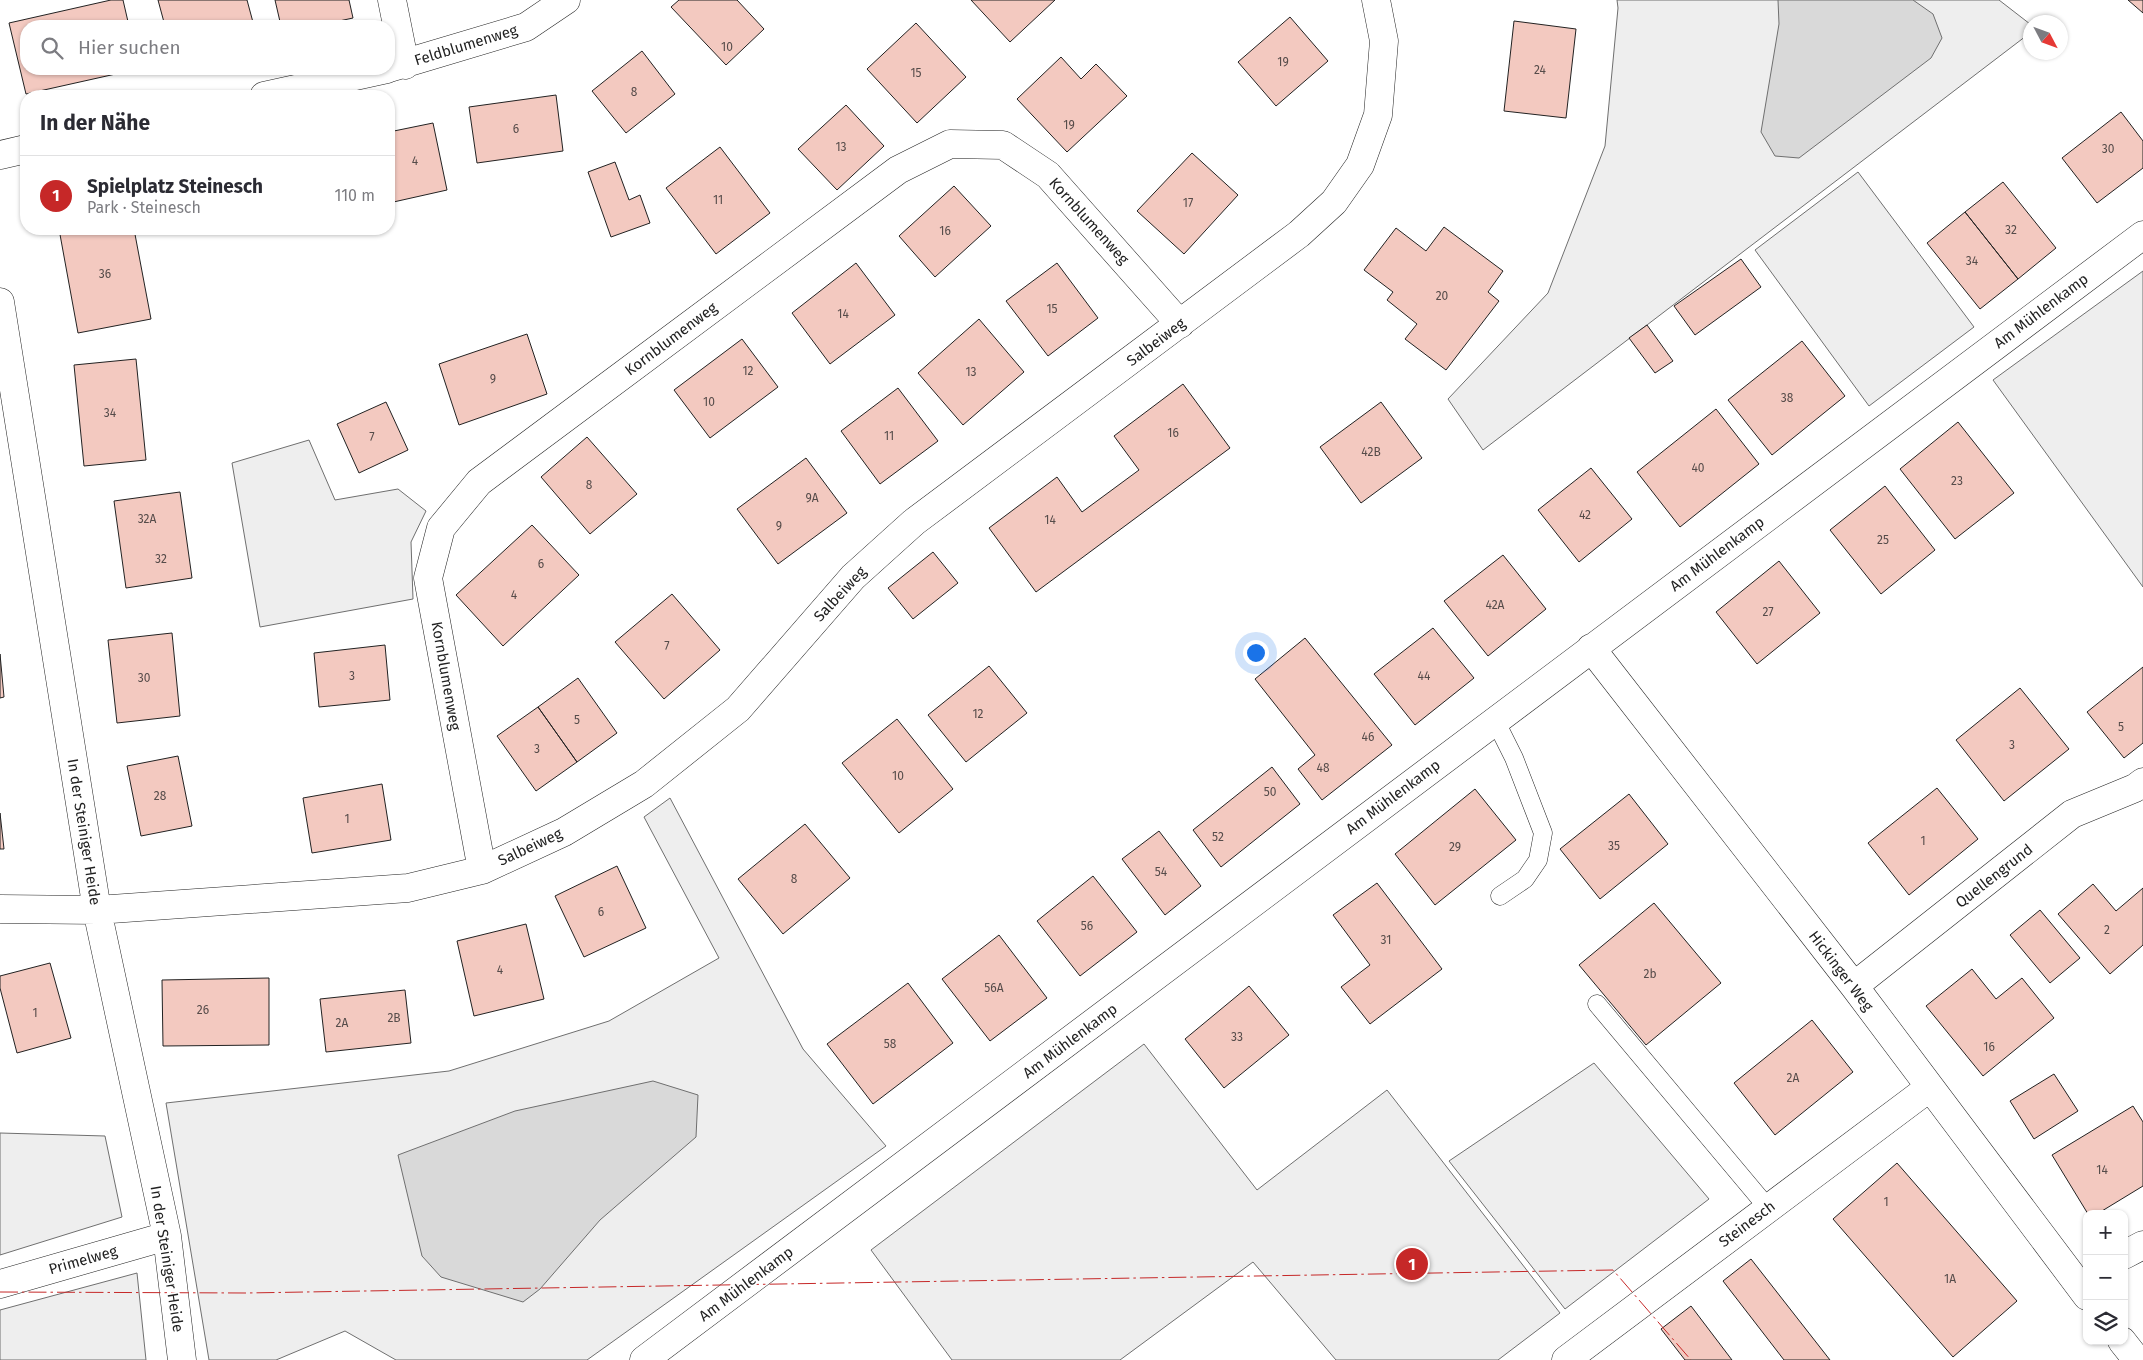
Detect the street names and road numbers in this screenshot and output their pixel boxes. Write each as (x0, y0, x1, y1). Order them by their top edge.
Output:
street label: Feldblumenweg (412, 21, 520, 69)
street label: Kornblumenweg (1045, 174, 1133, 268)
street label: Am Mühlenkamp (1990, 270, 2092, 352)
street label: Kornblumenweg (621, 298, 721, 379)
street label: Salbeiweg (1123, 314, 1189, 370)
street label: Am Mühlenkamp (1666, 513, 1768, 595)
street label: Salbeiweg (810, 563, 870, 625)
street label: Kornblumenweg (428, 620, 464, 732)
street label: Am Mühlenkamp (1342, 756, 1444, 838)
street label: In der Steiniger Heide (64, 757, 104, 907)
street label: Salbeiweg (495, 824, 565, 870)
street label: Quellengrund (1952, 840, 2036, 912)
street label: Hickinger Weg (1805, 927, 1877, 1015)
street label: Am Mühlenkamp (1019, 1000, 1121, 1082)
street label: In der Steiniger Heide (147, 1184, 187, 1334)
street label: Steinesch (1715, 1197, 1779, 1251)
street label: Primelweg (47, 1242, 120, 1278)
street label: Am Mühlenkamp (695, 1243, 797, 1325)

